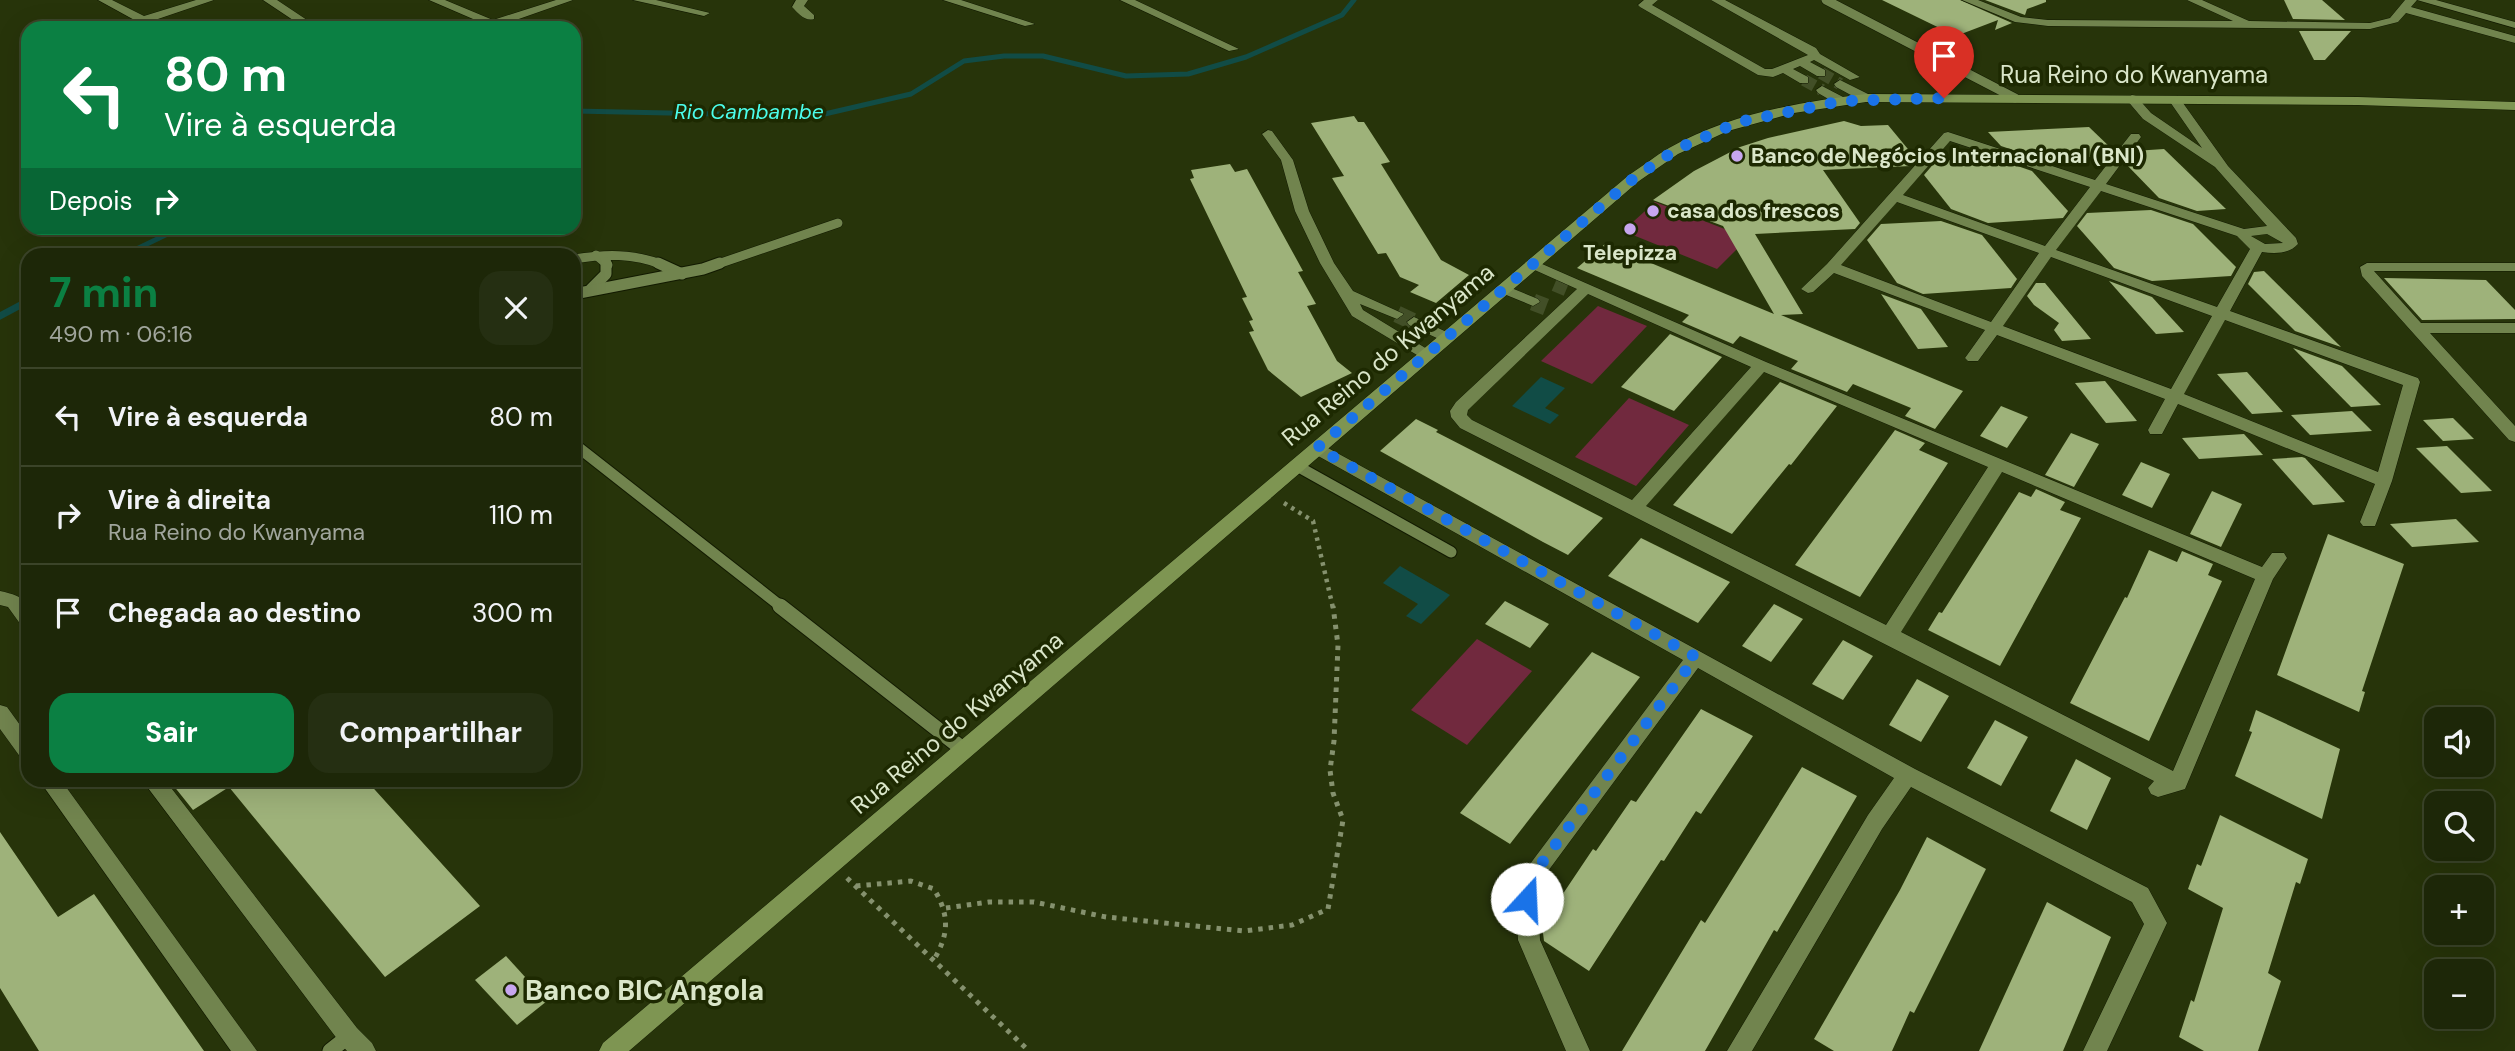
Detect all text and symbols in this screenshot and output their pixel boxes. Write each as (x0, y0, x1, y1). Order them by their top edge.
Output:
pin (1914, 26, 1974, 98)
icon: arrive (1925, 37, 1963, 75)
text: 80 m (164, 42, 287, 106)
icon: left (49, 49, 140, 140)
street label: Rua Reino do Kwanyama (2000, 59, 2268, 90)
water label: Rio Cambambe (674, 98, 824, 126)
text: Vire à esquerda (164, 104, 396, 146)
place label: Banco de Negócios Internacional (BNI) (1751, 142, 2144, 170)
marker: Banco de Negócios Internacional (BNI) (1729, 148, 1745, 164)
icon: right (147, 182, 185, 220)
text: Depois (49, 184, 133, 218)
place label: casa dos frescos (1667, 197, 1840, 225)
marker: casa dos frescos (1645, 203, 1661, 219)
marker: Telepizza (1622, 221, 1638, 237)
place label: Telepizza (1583, 239, 1677, 267)
street label: Rua Reino do Kwanyama (1275, 257, 1500, 453)
text: 7 min (49, 265, 158, 320)
button: close (479, 271, 553, 345)
text: 490 m · 06:16 (49, 319, 193, 349)
icon: left (49, 398, 87, 436)
text: Vire à esquerda (108, 400, 308, 434)
text: 80 m (489, 400, 553, 434)
text: Vire à direita (108, 483, 271, 517)
icon: right (49, 496, 87, 534)
text: 110 m (489, 498, 553, 532)
text: Rua Reino do Kwanyama (108, 517, 365, 547)
icon: arrive (49, 594, 87, 632)
text: Chegada ao destino (108, 596, 361, 630)
text: 300 m (472, 596, 553, 630)
street label: Rua Reino do Kwanyama (844, 625, 1069, 821)
button: Sair (49, 693, 294, 773)
button: Compartilhar (308, 693, 553, 773)
map controls (2424, 707, 2494, 1029)
button: sound (2424, 707, 2494, 777)
button: search (2424, 791, 2494, 861)
position arrow (1490, 862, 1564, 936)
button: + (2424, 875, 2494, 945)
button: − (2424, 959, 2494, 1029)
place label: Banco BIC Angola (525, 972, 764, 1009)
marker: Banco BIC Angola (503, 982, 519, 998)

